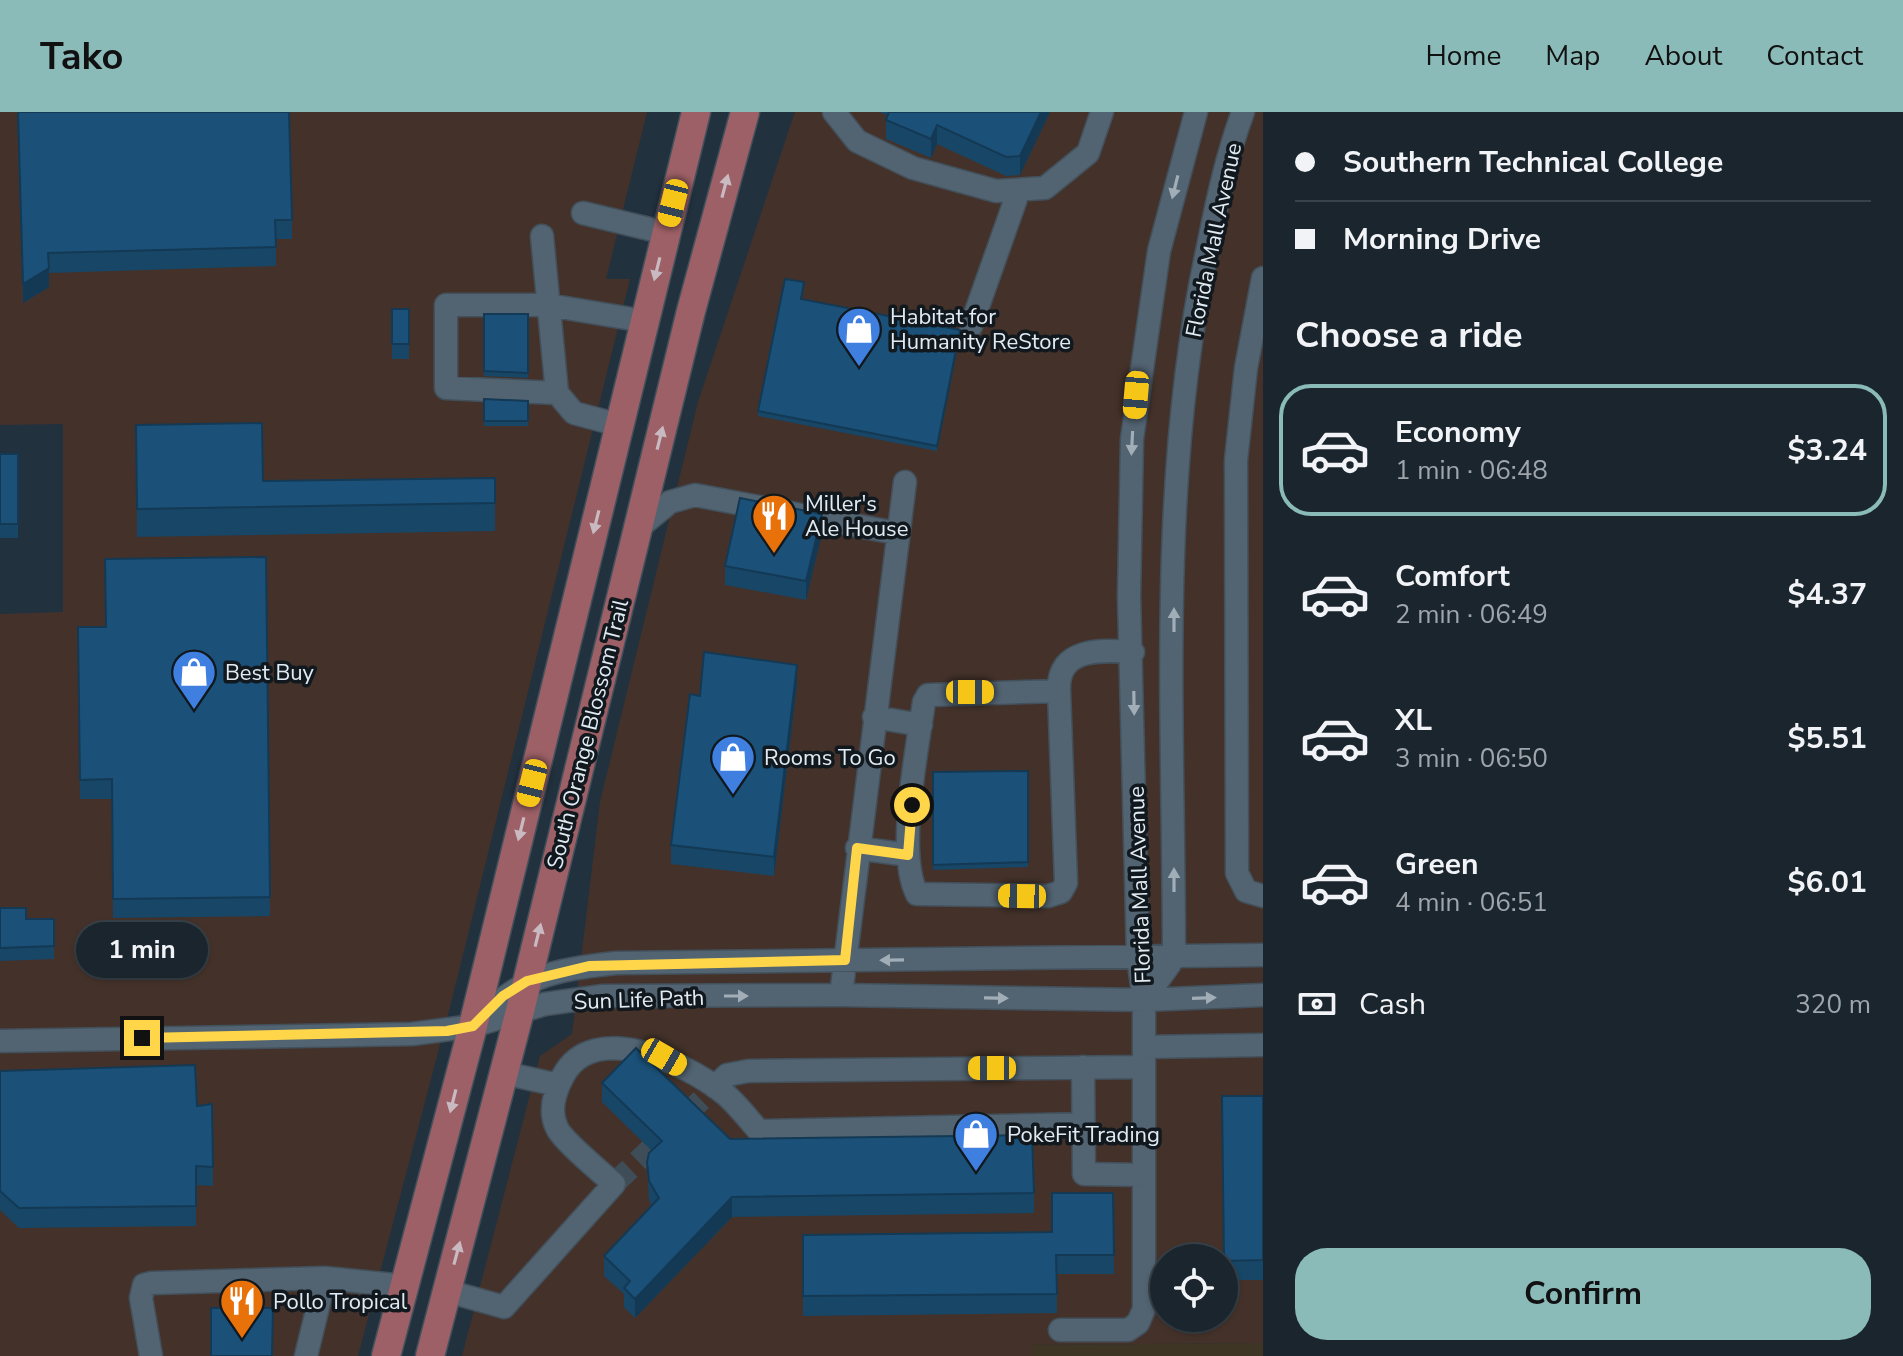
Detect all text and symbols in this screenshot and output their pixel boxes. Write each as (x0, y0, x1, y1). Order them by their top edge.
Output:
text: Tako (40, 31, 123, 82)
text: Home (1426, 37, 1501, 75)
text: Map (1545, 37, 1600, 75)
text: About (1644, 37, 1722, 75)
text: Contact (1766, 37, 1863, 75)
street label: Florida Mall Avenue (1179, 140, 1249, 340)
text: Southern Technical College (1343, 142, 1723, 183)
one-way arrow (719, 173, 731, 198)
one-way arrow (1168, 175, 1181, 200)
car (656, 177, 690, 229)
text: Morning Drive (1343, 219, 1541, 260)
one-way arrow (650, 257, 663, 282)
place label: Habitat for Humanity ReStore (890, 302, 1071, 357)
shop icon: Habitat for Humanity ReStore (835, 305, 883, 368)
text: Choose a ride (1295, 311, 1523, 360)
car (1122, 370, 1150, 420)
text: Economy (1395, 412, 1521, 453)
icon: car (1299, 414, 1371, 486)
one-way arrow (654, 425, 666, 450)
text: $3.24 (1788, 430, 1867, 471)
one-way arrow (1125, 431, 1138, 456)
text: 1 min · 06:48 (1395, 453, 1548, 488)
place label: Miller's Ale House (805, 489, 908, 544)
restaurant icon: Miller's Ale House (750, 492, 798, 555)
one-way arrow (589, 509, 601, 534)
text: Comfort (1395, 556, 1510, 597)
icon: car (1299, 558, 1371, 630)
text: $4.37 (1788, 574, 1867, 615)
street label: South Orange Blossom Trail (540, 596, 636, 872)
text: 2 min · 06:49 (1395, 597, 1548, 632)
one-way arrow (1168, 607, 1180, 632)
shop icon: Best Buy (170, 648, 218, 711)
place label: Best Buy (225, 658, 315, 688)
car (946, 680, 994, 704)
one-way arrow (1128, 691, 1140, 716)
text: XL (1395, 700, 1432, 741)
icon: car (1299, 702, 1371, 774)
text: $5.51 (1788, 718, 1867, 759)
shop icon: Rooms To Go (709, 733, 757, 796)
text: 3 min · 06:50 (1395, 741, 1548, 776)
place label: Rooms To Go (764, 743, 896, 773)
car (515, 757, 549, 809)
street label: Florida Mall Avenue (1122, 786, 1158, 984)
route start (894, 787, 930, 823)
one-way arrow (514, 817, 527, 842)
text: Green (1395, 844, 1479, 885)
icon: car (1299, 846, 1371, 918)
text: $6.01 (1788, 862, 1867, 903)
one-way arrow (1168, 867, 1180, 892)
car (998, 884, 1046, 908)
text: 4 min · 06:51 (1395, 885, 1548, 920)
callout: 1 min (76, 922, 208, 978)
one-way arrow (533, 922, 545, 947)
text: 1 min (108, 932, 176, 967)
one-way arrow (879, 954, 904, 966)
icon: cash (1295, 982, 1339, 1026)
street label: Sun Life Path (573, 983, 705, 1017)
text: Cash (1359, 984, 1426, 1025)
text: 320 m (1795, 987, 1871, 1022)
one-way arrow (724, 990, 749, 1002)
one-way arrow (984, 991, 1009, 1004)
one-way arrow (1192, 992, 1217, 1004)
route end (124, 1020, 160, 1056)
car (637, 1035, 691, 1079)
car (968, 1056, 1016, 1080)
one-way arrow (446, 1089, 458, 1114)
shop icon: PokeFit Trading (952, 1110, 1000, 1173)
place label: PokeFit Trading (1007, 1120, 1160, 1150)
one-way arrow (451, 1241, 463, 1266)
map controls (1150, 1244, 1238, 1332)
button: locate (1150, 1244, 1238, 1332)
button: Confirm (1295, 1248, 1871, 1340)
restaurant icon: Pollo Tropical (218, 1277, 266, 1340)
place label: Pollo Tropical (273, 1287, 408, 1317)

